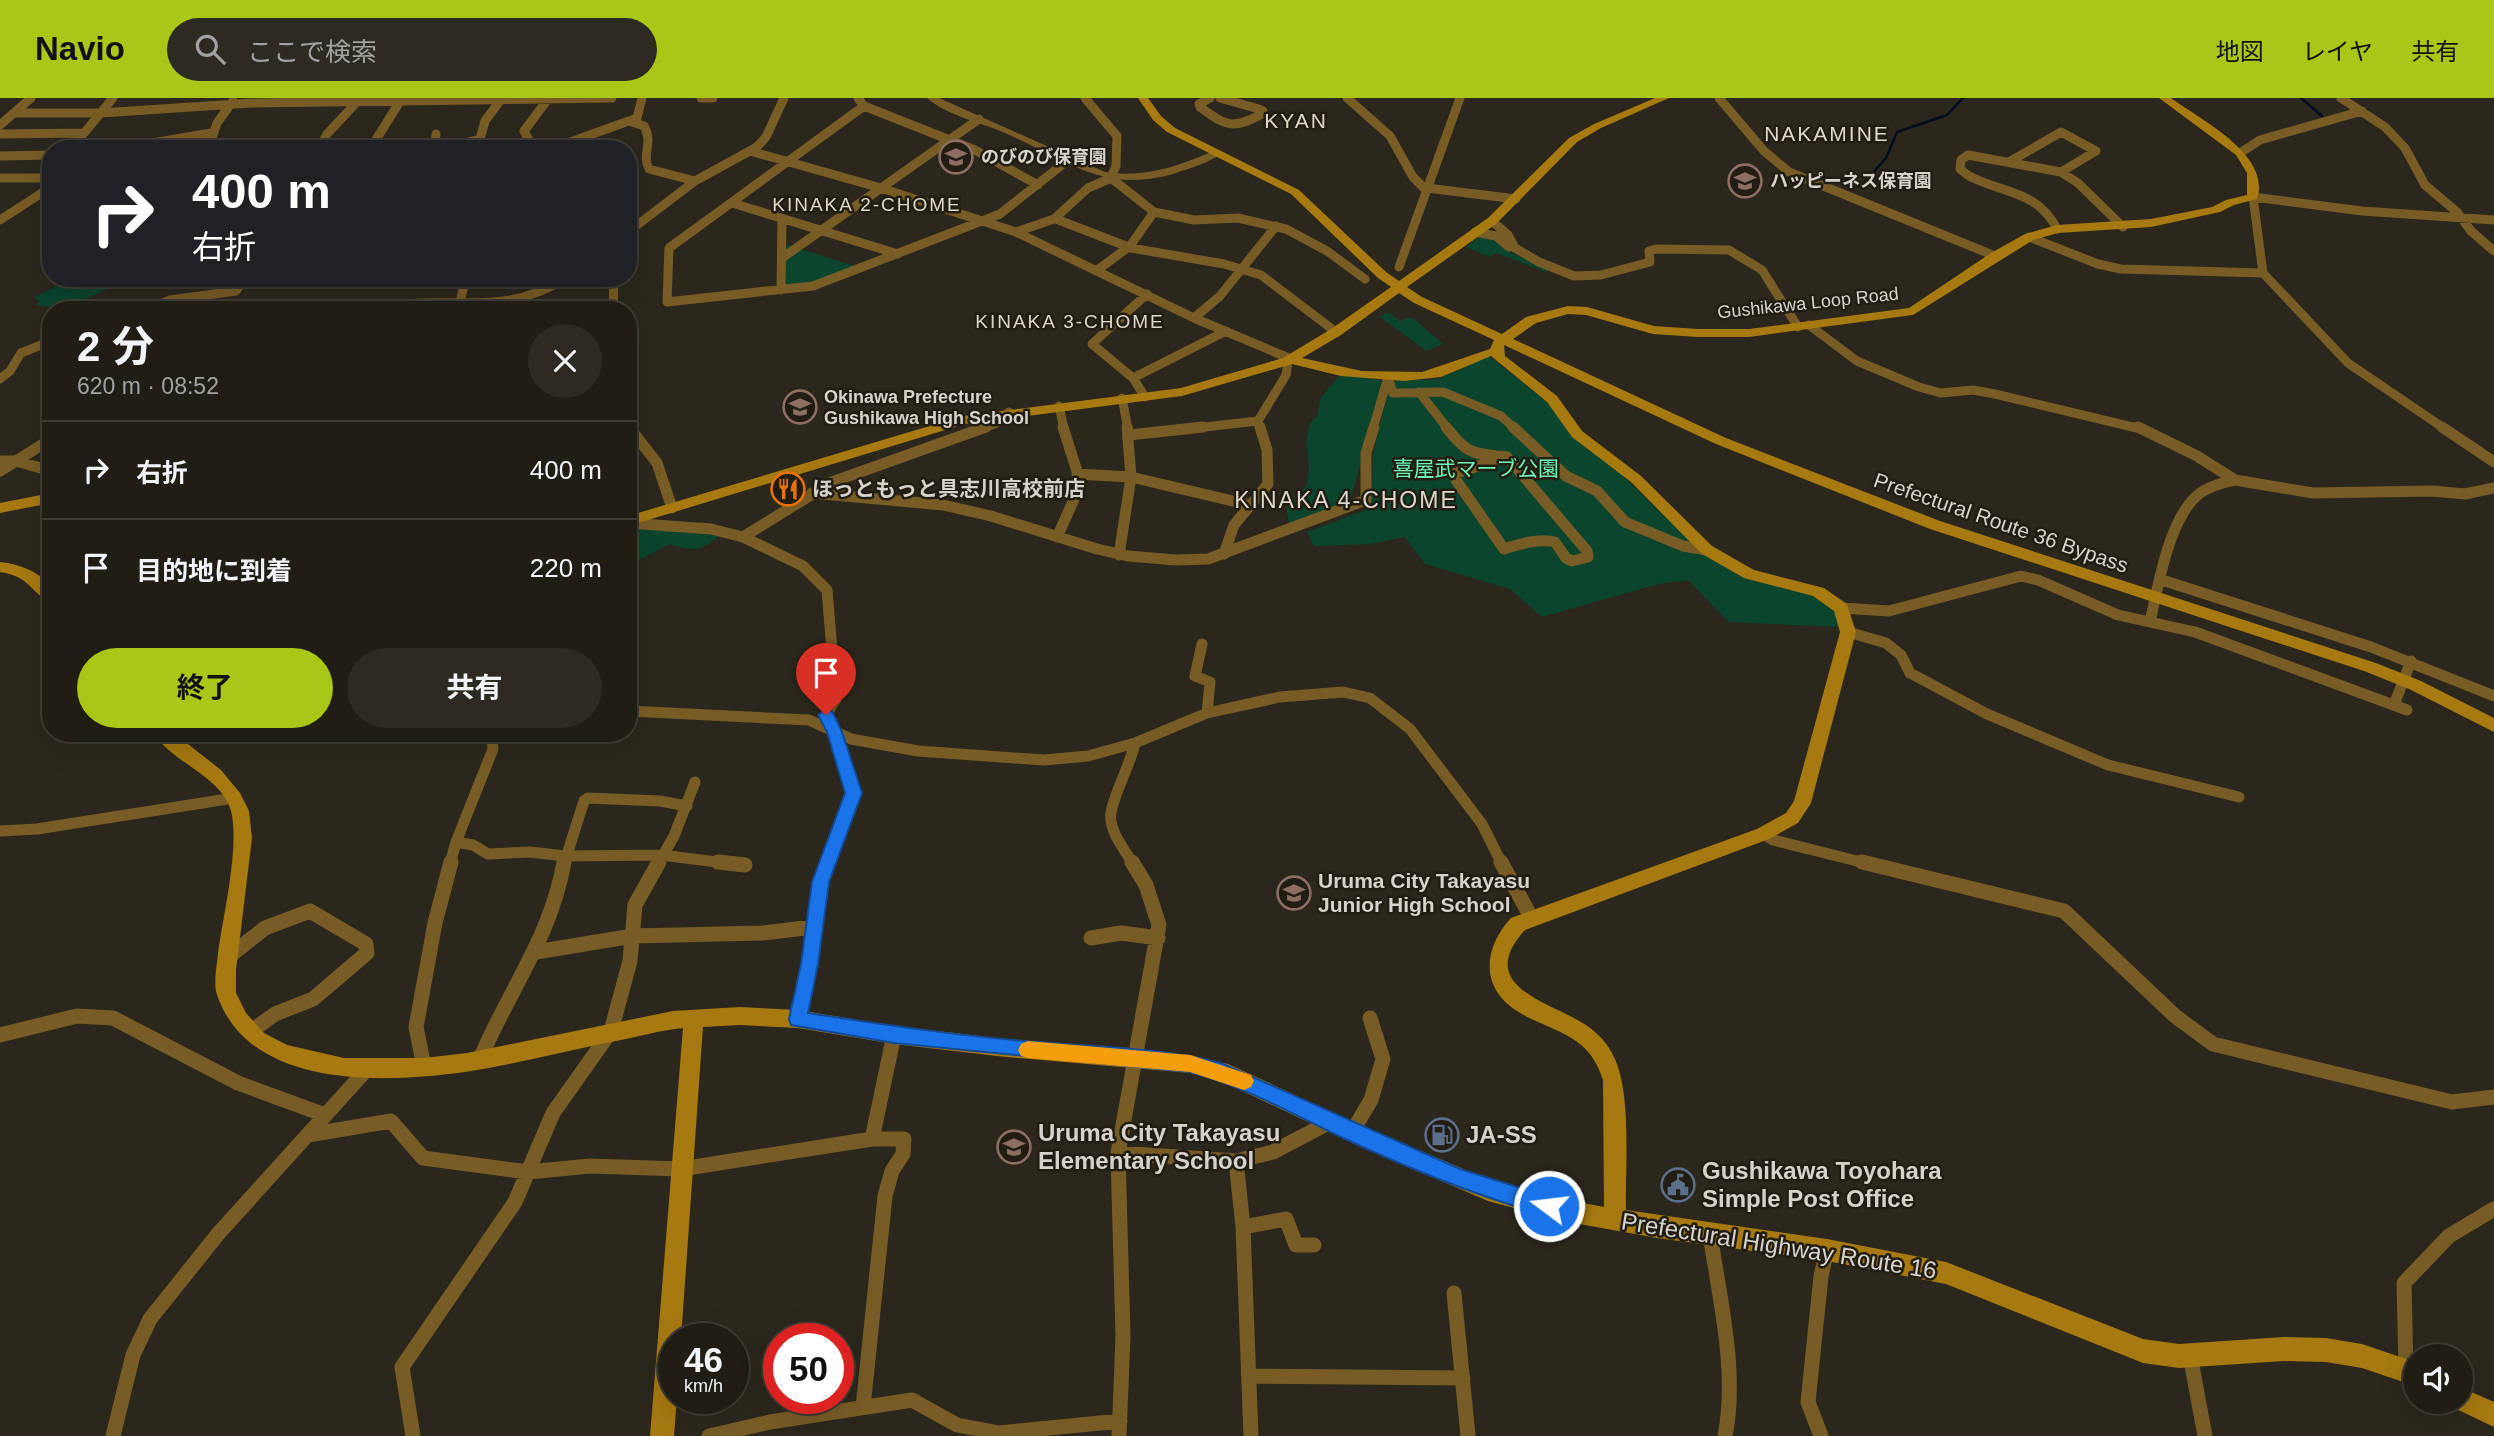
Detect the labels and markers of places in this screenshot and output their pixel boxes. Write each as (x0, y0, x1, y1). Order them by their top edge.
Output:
school or university icon: のびのび保育園 (937, 138, 975, 176)
place label: のびのび保育園 (981, 147, 1107, 167)
school or university icon: ハッピーネス保育園 (1726, 162, 1764, 200)
place label: ハッピーネス保育園 (1770, 171, 1932, 191)
place label: Okinawa Prefecture Gushikawa High School (824, 387, 1029, 428)
school or university icon: Okinawa Prefecture Gushikawa High School (781, 388, 819, 426)
restaurant icon: ほっともっと具志川高校前店 (769, 470, 807, 508)
place label: ほっともっと具志川高校前店 (812, 477, 1085, 500)
pin (796, 643, 856, 715)
place label: Uruma City Takayasu Junior High School (1318, 869, 1530, 916)
school or university icon: Uruma City Takayasu Junior High School (1275, 874, 1313, 912)
fuel station icon: JA-SS (1423, 1116, 1461, 1154)
place label: Uruma City Takayasu Elementary School (1038, 1119, 1280, 1174)
place label: JA-SS (1466, 1121, 1537, 1148)
school or university icon: Uruma City Takayasu Elementary School (995, 1128, 1033, 1166)
place label: Gushikawa Toyohara Simple Post Office (1702, 1157, 1942, 1212)
public building icon: Gushikawa Toyohara Simple Post Office (1659, 1166, 1697, 1204)

